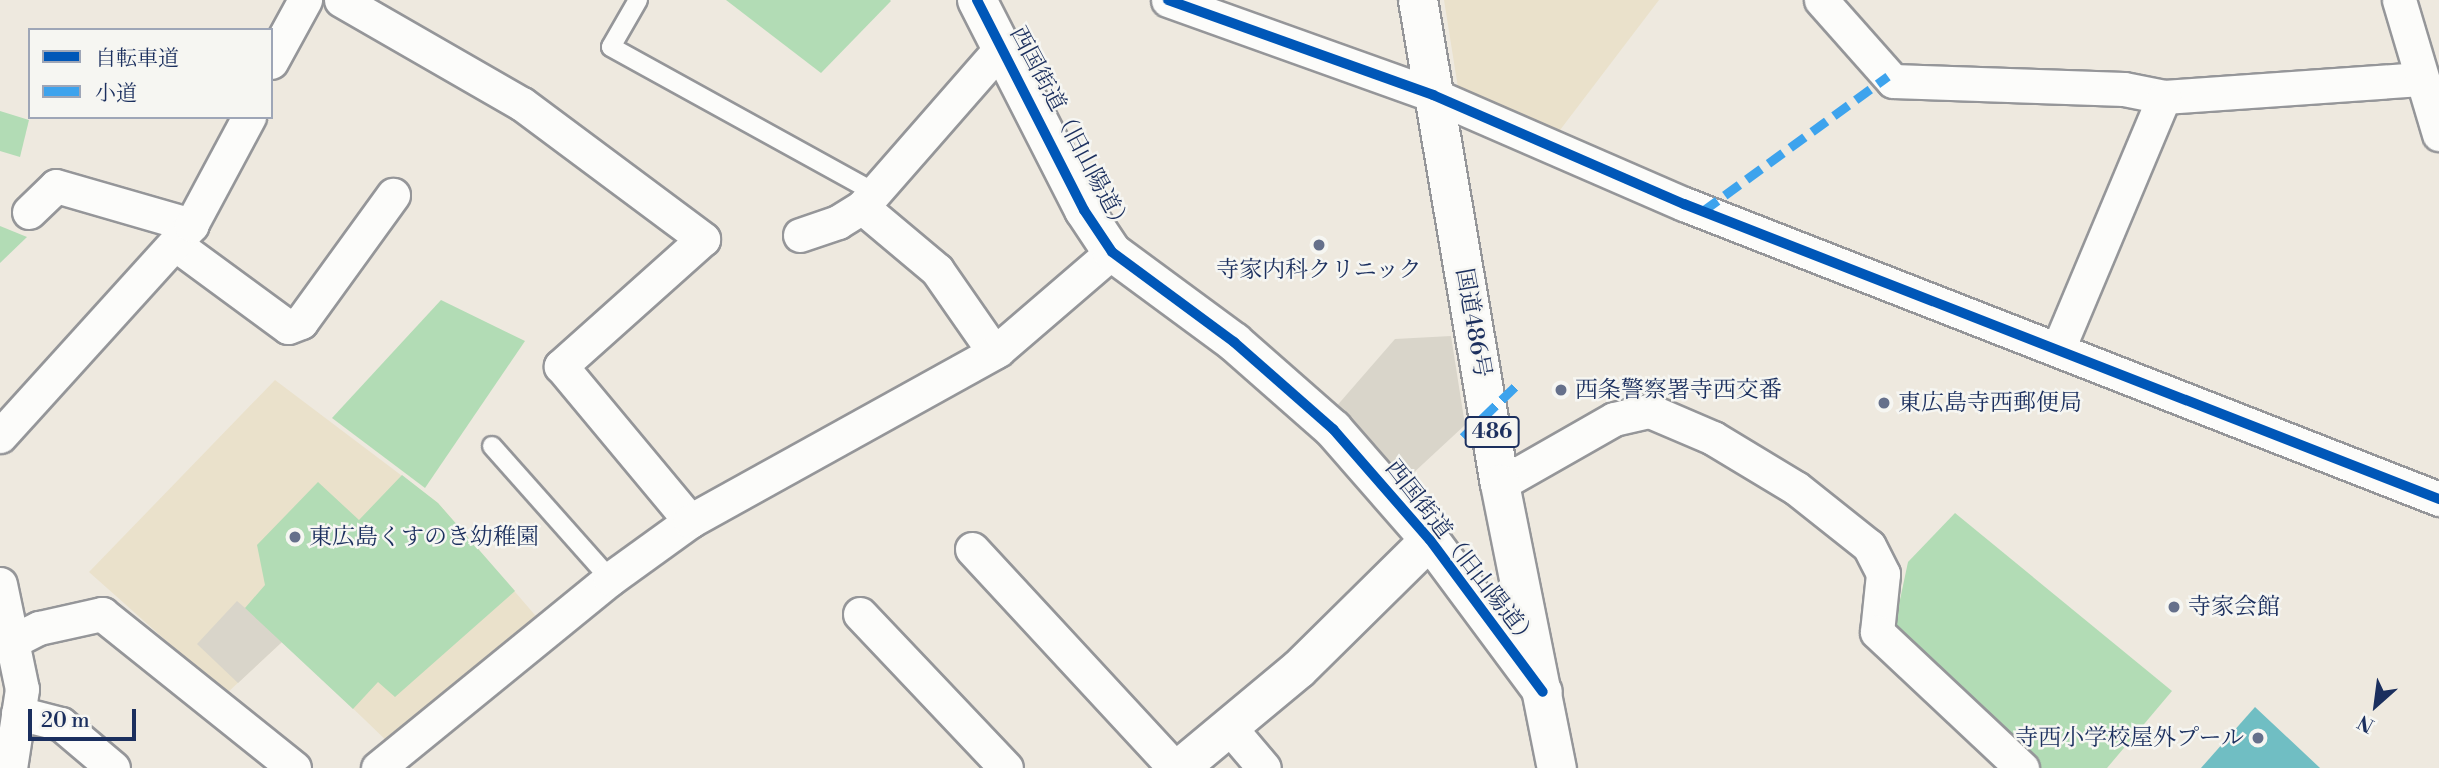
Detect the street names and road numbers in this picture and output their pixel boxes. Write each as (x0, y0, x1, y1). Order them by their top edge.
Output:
street label: 西国街道（旧山陽道） (1004, 22, 1136, 238)
street label: 国道486号 (1450, 266, 1496, 380)
road number: 486 (1464, 414, 1520, 450)
street label: 西国街道（旧山陽道） (1379, 455, 1543, 653)

